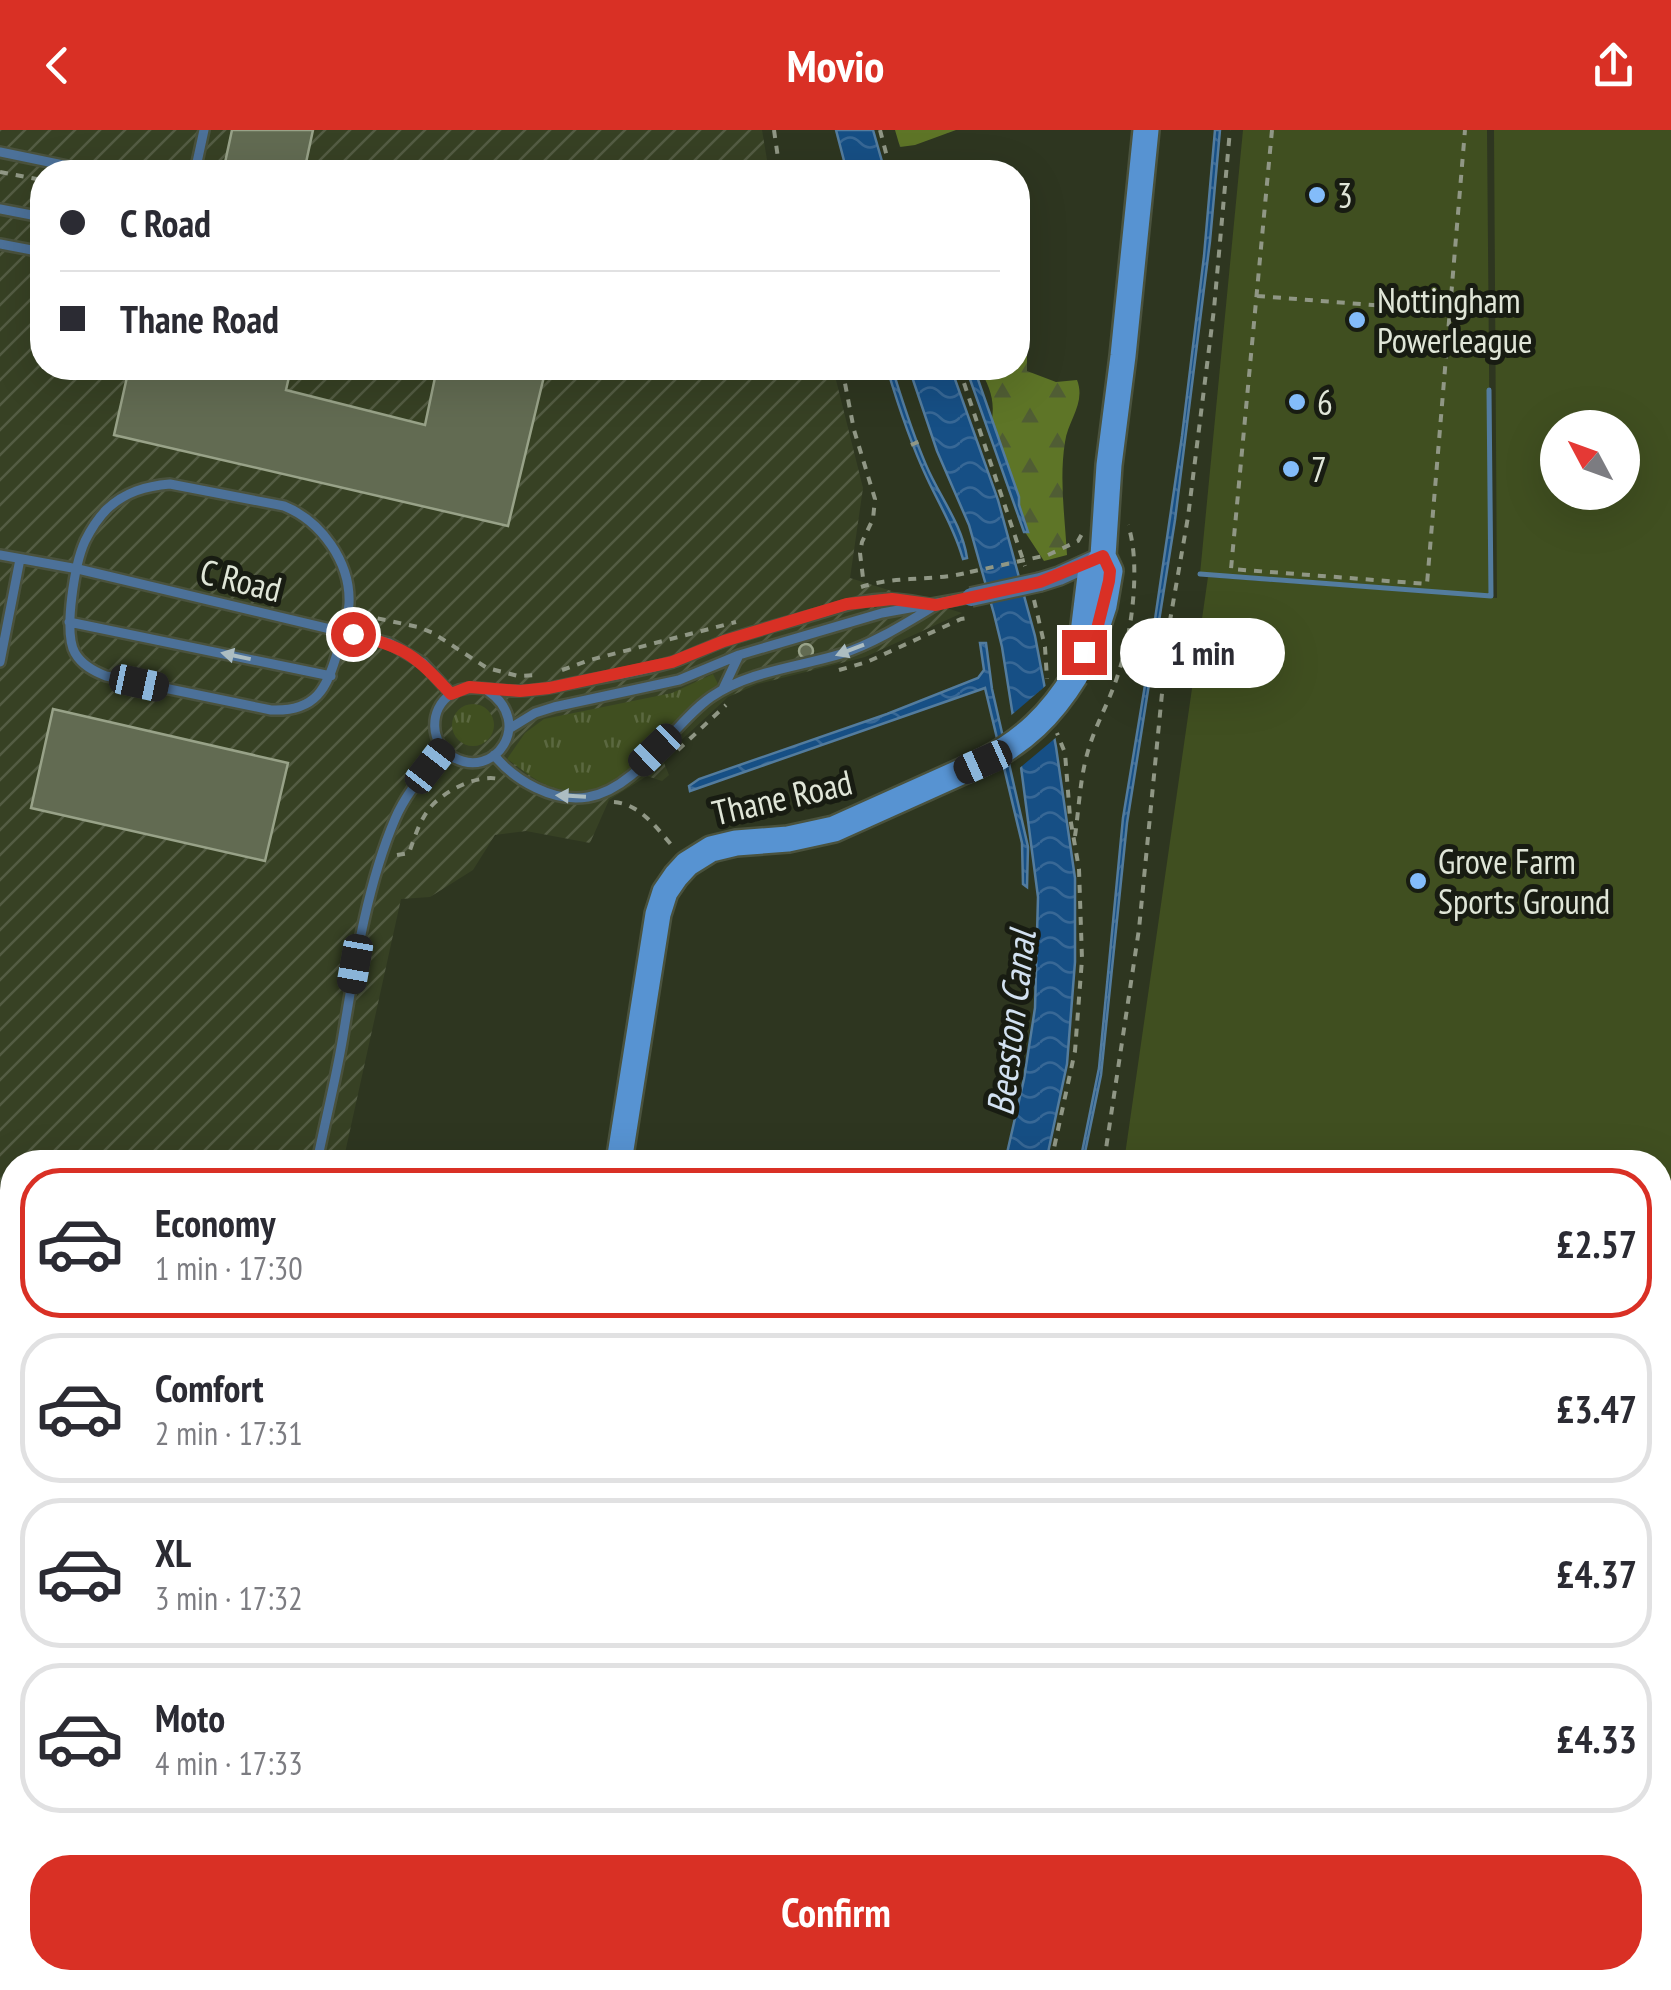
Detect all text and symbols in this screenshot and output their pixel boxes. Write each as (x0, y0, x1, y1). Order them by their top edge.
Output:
text: Movio (787, 36, 884, 94)
icon: back (30, 38, 85, 93)
icon: share (1586, 38, 1641, 93)
place label: 3 (1337, 172, 1353, 218)
marker: 3 (1306, 184, 1328, 206)
text: C Road (120, 198, 211, 247)
place label: Nottingham Powerleague (1377, 277, 1532, 363)
text: Thane Road (120, 294, 279, 343)
marker: Nottingham Powerleague (1346, 309, 1368, 331)
place label: 6 (1317, 379, 1333, 425)
marker: 6 (1286, 391, 1308, 413)
north arrow (1540, 410, 1640, 510)
map controls (1540, 410, 1640, 510)
place label: 7 (1311, 446, 1327, 492)
marker: 7 (1280, 458, 1302, 480)
street label: C Road (196, 548, 286, 612)
route start (331, 612, 376, 657)
callout: 1 min (1119, 617, 1284, 687)
route end (1062, 630, 1107, 675)
text: 1 min (1170, 632, 1235, 674)
one-way arrow (834, 642, 864, 658)
one-way arrow (220, 648, 251, 664)
car (107, 662, 171, 704)
car (623, 718, 687, 782)
car (400, 733, 460, 799)
car (949, 736, 1017, 788)
street label: Thane Road (708, 759, 856, 835)
one-way arrow (555, 788, 587, 804)
place label: Grove Farm Sports Ground (1438, 838, 1610, 924)
marker: Grove Farm Sports Ground (1407, 870, 1429, 892)
water label: Beeston Canal (974, 925, 1046, 1118)
car (335, 932, 375, 996)
icon: car (35, 1198, 125, 1288)
text: Economy (155, 1198, 275, 1247)
text: £2.57 (1556, 1219, 1637, 1268)
text: 1 min · 17:30 (155, 1247, 303, 1289)
icon: car (35, 1363, 125, 1453)
text: Comfort (155, 1363, 264, 1412)
text: £3.47 (1556, 1384, 1637, 1433)
text: 2 min · 17:31 (155, 1412, 303, 1454)
icon: car (35, 1528, 125, 1618)
text: XL (155, 1528, 191, 1577)
text: £4.37 (1556, 1549, 1637, 1598)
text: 3 min · 17:32 (155, 1577, 303, 1619)
icon: car (35, 1693, 125, 1783)
text: Moto (155, 1693, 225, 1742)
text: £4.33 (1556, 1714, 1637, 1763)
text: 4 min · 17:33 (155, 1742, 303, 1784)
button: Confirm (30, 1855, 1642, 1970)

